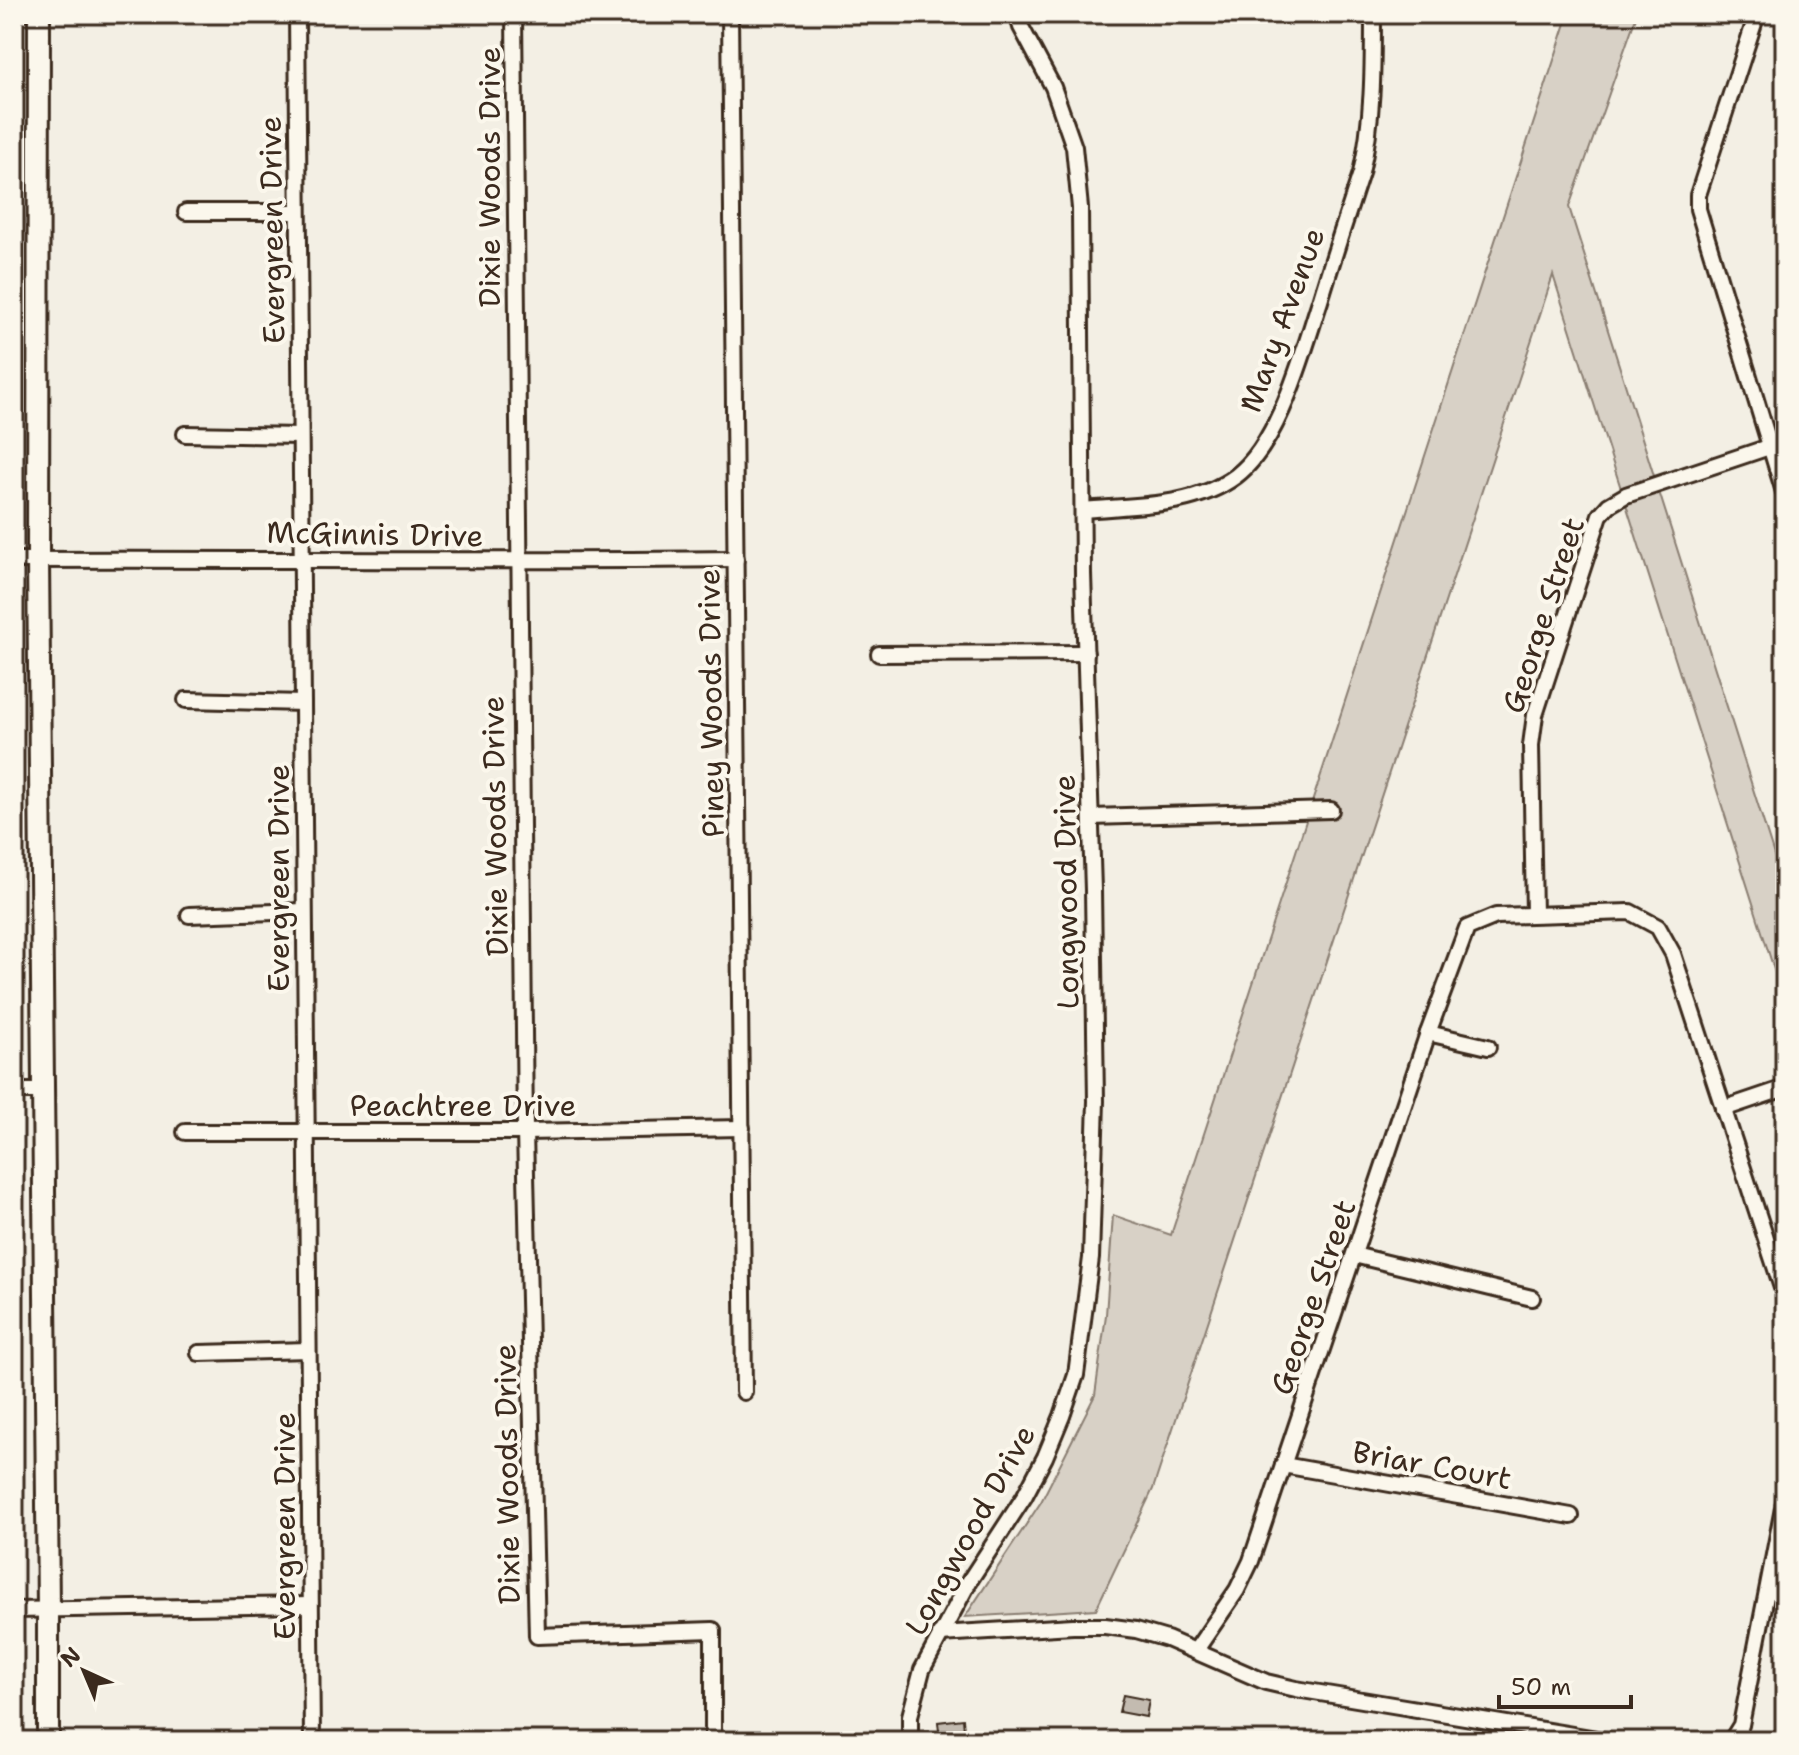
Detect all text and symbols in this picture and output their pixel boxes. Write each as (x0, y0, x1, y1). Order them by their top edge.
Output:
street label: Dixie Woods Drive (469, 47, 510, 307)
street label: Evergreen Drive (250, 116, 294, 344)
street label: Mary Avenue (1230, 222, 1334, 418)
street label: McGinnis Drive (266, 512, 484, 556)
street label: George Street (1492, 512, 1594, 718)
street label: Piney Woods Drive (688, 568, 734, 838)
street label: Dixie Woods Drive (472, 695, 518, 957)
street label: Evergreen Drive (258, 764, 299, 992)
street label: Longwood Drive (1043, 774, 1089, 1010)
street label: Peachtree Drive (350, 1085, 576, 1126)
street label: George Street (1260, 1194, 1366, 1400)
street label: Dixie Woods Drive (484, 1343, 530, 1605)
street label: Evergreen Drive (264, 1412, 305, 1640)
street label: Longwood Drive (895, 1417, 1045, 1643)
street label: Briar Court (1349, 1431, 1515, 1499)
north arrow (44, 1631, 124, 1711)
text: N (54, 1640, 87, 1673)
scale bar (1499, 1659, 1631, 1709)
text: 50 m (1511, 1671, 1571, 1703)

